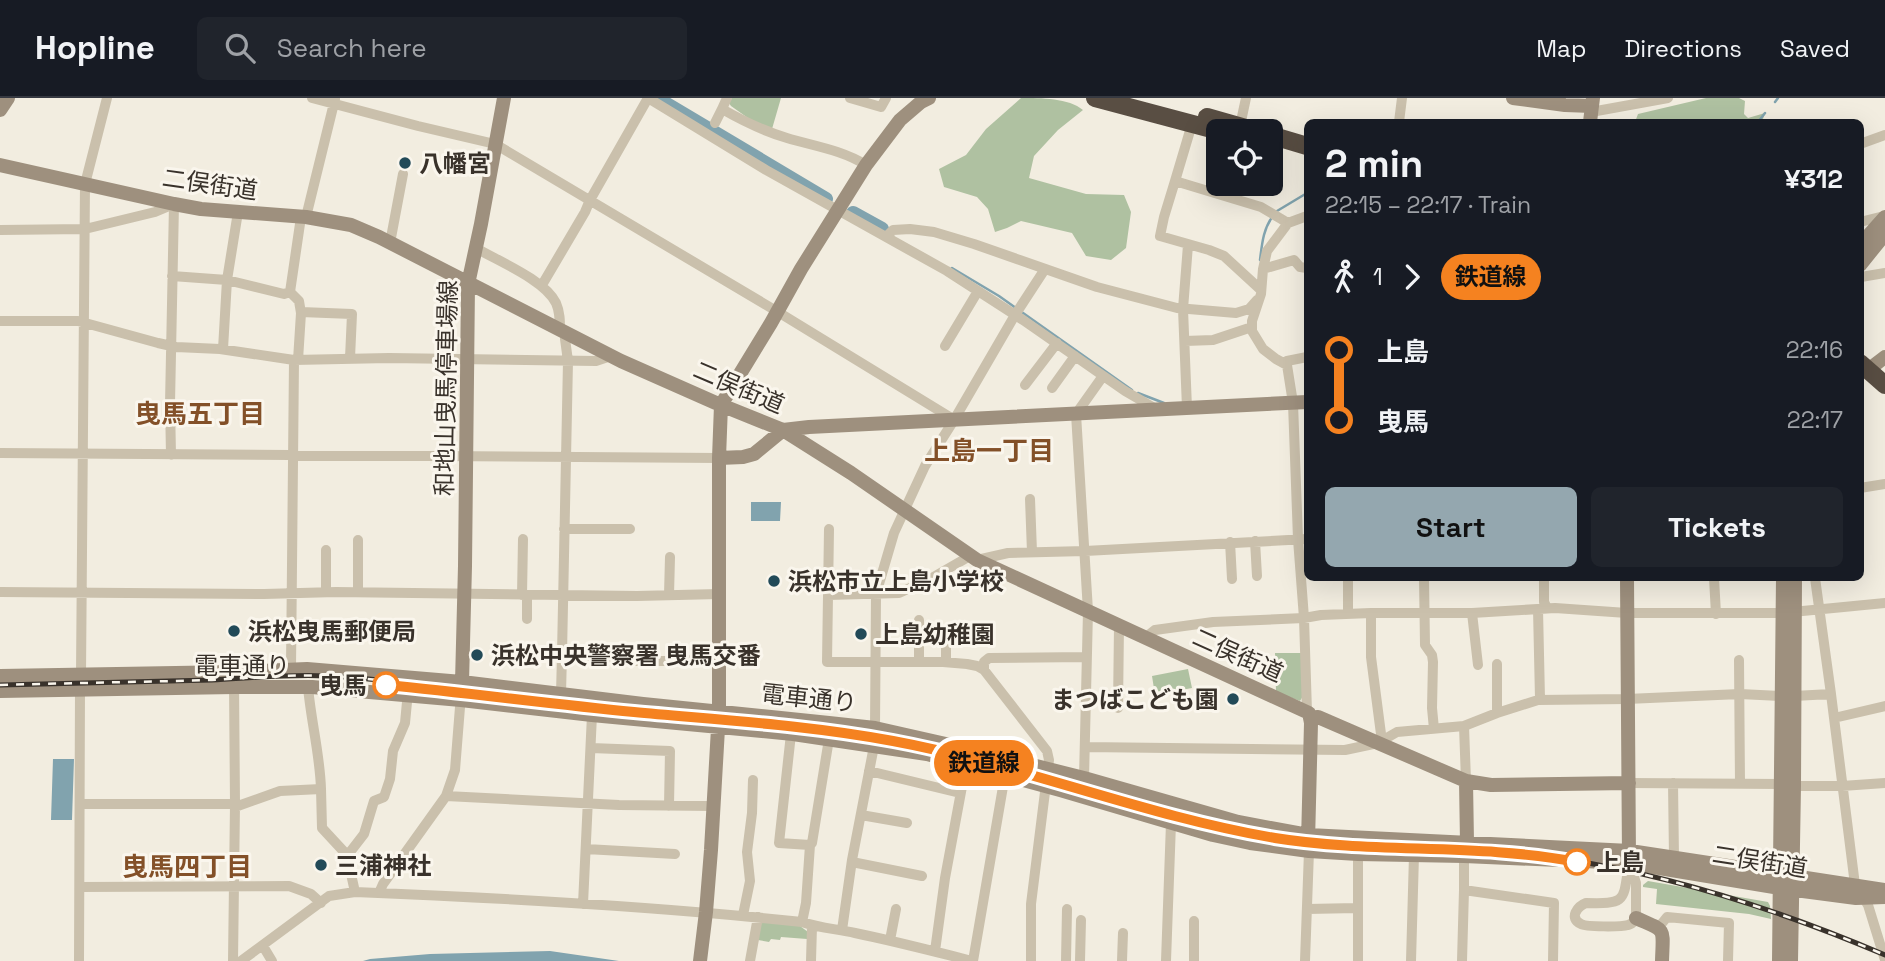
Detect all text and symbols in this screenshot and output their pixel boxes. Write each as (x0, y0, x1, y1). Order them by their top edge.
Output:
search box (197, 17, 687, 80)
text: Hopline (35, 27, 155, 69)
icon: search (221, 29, 259, 67)
text: Search here (277, 31, 427, 65)
text: Map (1536, 33, 1586, 64)
text: Directions (1624, 33, 1742, 64)
text: Saved (1780, 33, 1850, 64)
map controls (1206, 119, 1283, 196)
button: locate (1206, 119, 1283, 196)
text: 2 min (1325, 140, 1423, 188)
place label: 八幡宮 (419, 148, 491, 179)
marker: 八幡宮 (397, 155, 413, 171)
street label: 二俣街道 (160, 162, 260, 206)
text: ¥312 (1784, 162, 1843, 196)
text: 22:15 – 22:17 · Train (1325, 190, 1531, 220)
icon: walk (1325, 258, 1363, 296)
icon: forward (1393, 258, 1431, 296)
text: 鉄道線 (1455, 261, 1527, 292)
text: 1 (1373, 262, 1383, 292)
street label: 和地山曳馬停車場線 (429, 280, 463, 496)
text: 上島 (1377, 335, 1429, 369)
text: 22:16 (1786, 335, 1843, 365)
street label: 二俣街道 (689, 354, 789, 420)
district label: 曳馬五丁目 (135, 397, 265, 431)
text: 曳馬 (1377, 405, 1429, 439)
text: 22:17 (1787, 405, 1843, 435)
district label: 上島一丁目 (924, 434, 1054, 468)
button: Start (1325, 487, 1577, 567)
button: Tickets (1591, 487, 1843, 567)
place label: 浜松市立上島小学校 (788, 566, 1004, 597)
marker: 浜松市立上島小学校 (766, 573, 782, 589)
place label: 浜松曳馬郵便局 (248, 616, 416, 647)
place label: 上島幼稚園 (875, 619, 995, 650)
street label: 二俣街道 (1188, 621, 1288, 689)
marker: 浜松曳馬郵便局 (226, 623, 242, 639)
marker: 上島幼稚園 (853, 626, 869, 642)
place label: 浜松中央警察署 曳馬交番 (491, 640, 761, 671)
marker: 浜松中央警察署 曳馬交番 (469, 647, 485, 663)
street label: 電車通り (194, 650, 290, 681)
place label: 曳馬 (319, 670, 367, 701)
marker: 曳馬 (373, 672, 399, 698)
street label: 電車通り (760, 678, 858, 718)
place label: まつばこども園 (1051, 684, 1219, 715)
marker: まつばこども園 (1225, 691, 1241, 707)
line badge: 鉄道線 (944, 740, 1024, 786)
text: 鉄道線 (948, 747, 1020, 778)
street label: 二俣街道 (1710, 838, 1810, 884)
place label: 上島 (1596, 847, 1644, 878)
marker: 上島 (1564, 849, 1590, 875)
district label: 曳馬四丁目 (122, 850, 252, 884)
place label: 三浦神社 (335, 850, 431, 881)
marker: 三浦神社 (313, 857, 329, 873)

